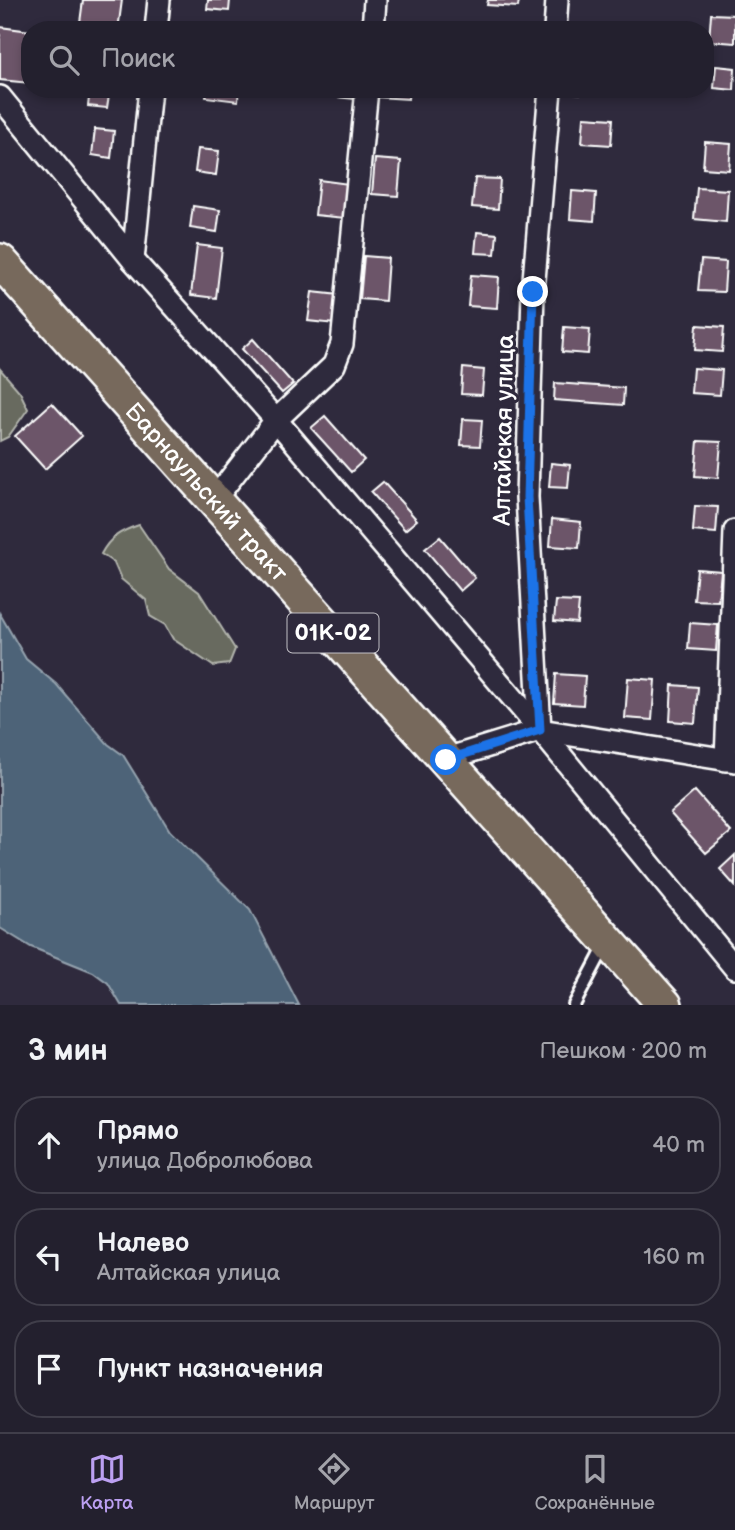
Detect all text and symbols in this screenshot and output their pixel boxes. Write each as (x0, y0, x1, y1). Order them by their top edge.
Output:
search box (21, 21, 714, 98)
icon: search (45, 41, 83, 79)
text: Поиск (101, 44, 175, 75)
route end (517, 276, 548, 307)
street label: Алтайская улица (488, 334, 520, 527)
street label: Барнаульский тракт (119, 397, 294, 587)
road number: 01К-02 (288, 614, 378, 652)
route start (430, 744, 461, 775)
text: 3 мин (28, 1033, 108, 1069)
text: Пешком · 200 m (539, 1037, 707, 1065)
text: Прямо (97, 1116, 179, 1147)
icon: ahead (30, 1126, 68, 1164)
text: 40 m (652, 1131, 705, 1159)
text: улица Добролюбова (97, 1147, 313, 1175)
text: Налево (97, 1228, 189, 1259)
icon: left (30, 1238, 68, 1276)
text: 160 m (643, 1243, 705, 1271)
text: Алтайская улица (97, 1259, 280, 1287)
icon: arrive (30, 1350, 68, 1388)
text: Пункт назначения (97, 1354, 323, 1385)
tab: Карта (80, 1450, 134, 1515)
tab: Маршрут (294, 1450, 375, 1515)
tab: Сохранённые (535, 1450, 655, 1515)

